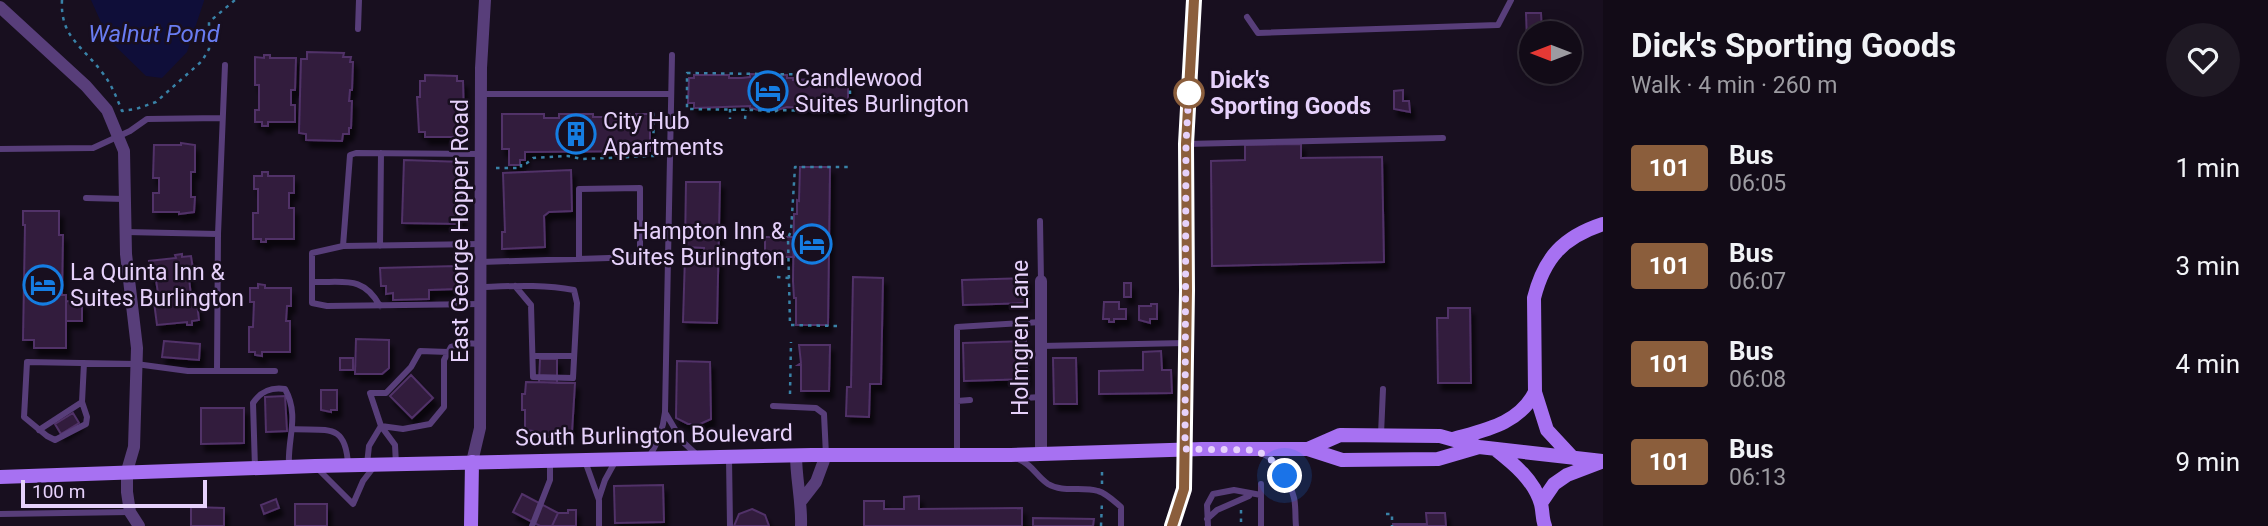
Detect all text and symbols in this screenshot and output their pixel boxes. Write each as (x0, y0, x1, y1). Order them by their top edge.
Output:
water label: Walnut Pond (88, 20, 221, 48)
north arrow (1519, 21, 1582, 84)
map controls (1519, 21, 1582, 84)
button: heart (2166, 23, 2240, 97)
text: Dick's Sporting Goods (1631, 26, 1956, 65)
place label: Candlewood Suites Burlington (795, 65, 969, 118)
place label: Dick's Sporting Goods (1210, 67, 1371, 120)
hotel icon: Candlewood Suites Burlington (747, 70, 789, 112)
text: Walk · 4 min · 260 m (1631, 72, 1837, 99)
marker: Dick's Sporting Goods (1174, 78, 1204, 108)
street label: East George Hopper Road (447, 99, 474, 363)
place label: City Hub Apartments (603, 108, 724, 161)
building icon: City Hub Apartments (555, 113, 597, 155)
text: Bus (1729, 140, 1774, 170)
text: 1 min (2175, 153, 2240, 183)
text: 101 (1649, 154, 1690, 182)
text: 06:05 (1729, 170, 1786, 197)
place label: Hampton Inn & Suites Burlington (611, 218, 786, 271)
hotel icon: Hampton Inn & Suites Burlington (791, 223, 833, 265)
text: Bus (1729, 238, 1774, 268)
text: 3 min (2175, 251, 2240, 281)
text: 101 (1649, 252, 1690, 280)
place label: La Quinta Inn & Suites Burlington (70, 259, 244, 312)
street label: Holmgren Lane (1007, 260, 1034, 416)
hotel icon: La Quinta Inn & Suites Burlington (22, 264, 64, 306)
text: 06:07 (1729, 268, 1786, 295)
text: Bus (1729, 336, 1774, 366)
text: 4 min (2175, 349, 2240, 379)
text: 101 (1649, 350, 1690, 378)
text: 06:08 (1729, 366, 1786, 393)
street label: South Burlington Boulevard (515, 420, 793, 451)
text: Bus (1729, 434, 1774, 464)
text: 9 min (2175, 447, 2240, 477)
text: 101 (1649, 448, 1690, 476)
your location (1267, 458, 1302, 493)
text: 06:13 (1729, 464, 1786, 491)
scale bar (21, 477, 206, 509)
text: 100 m (32, 480, 85, 503)

